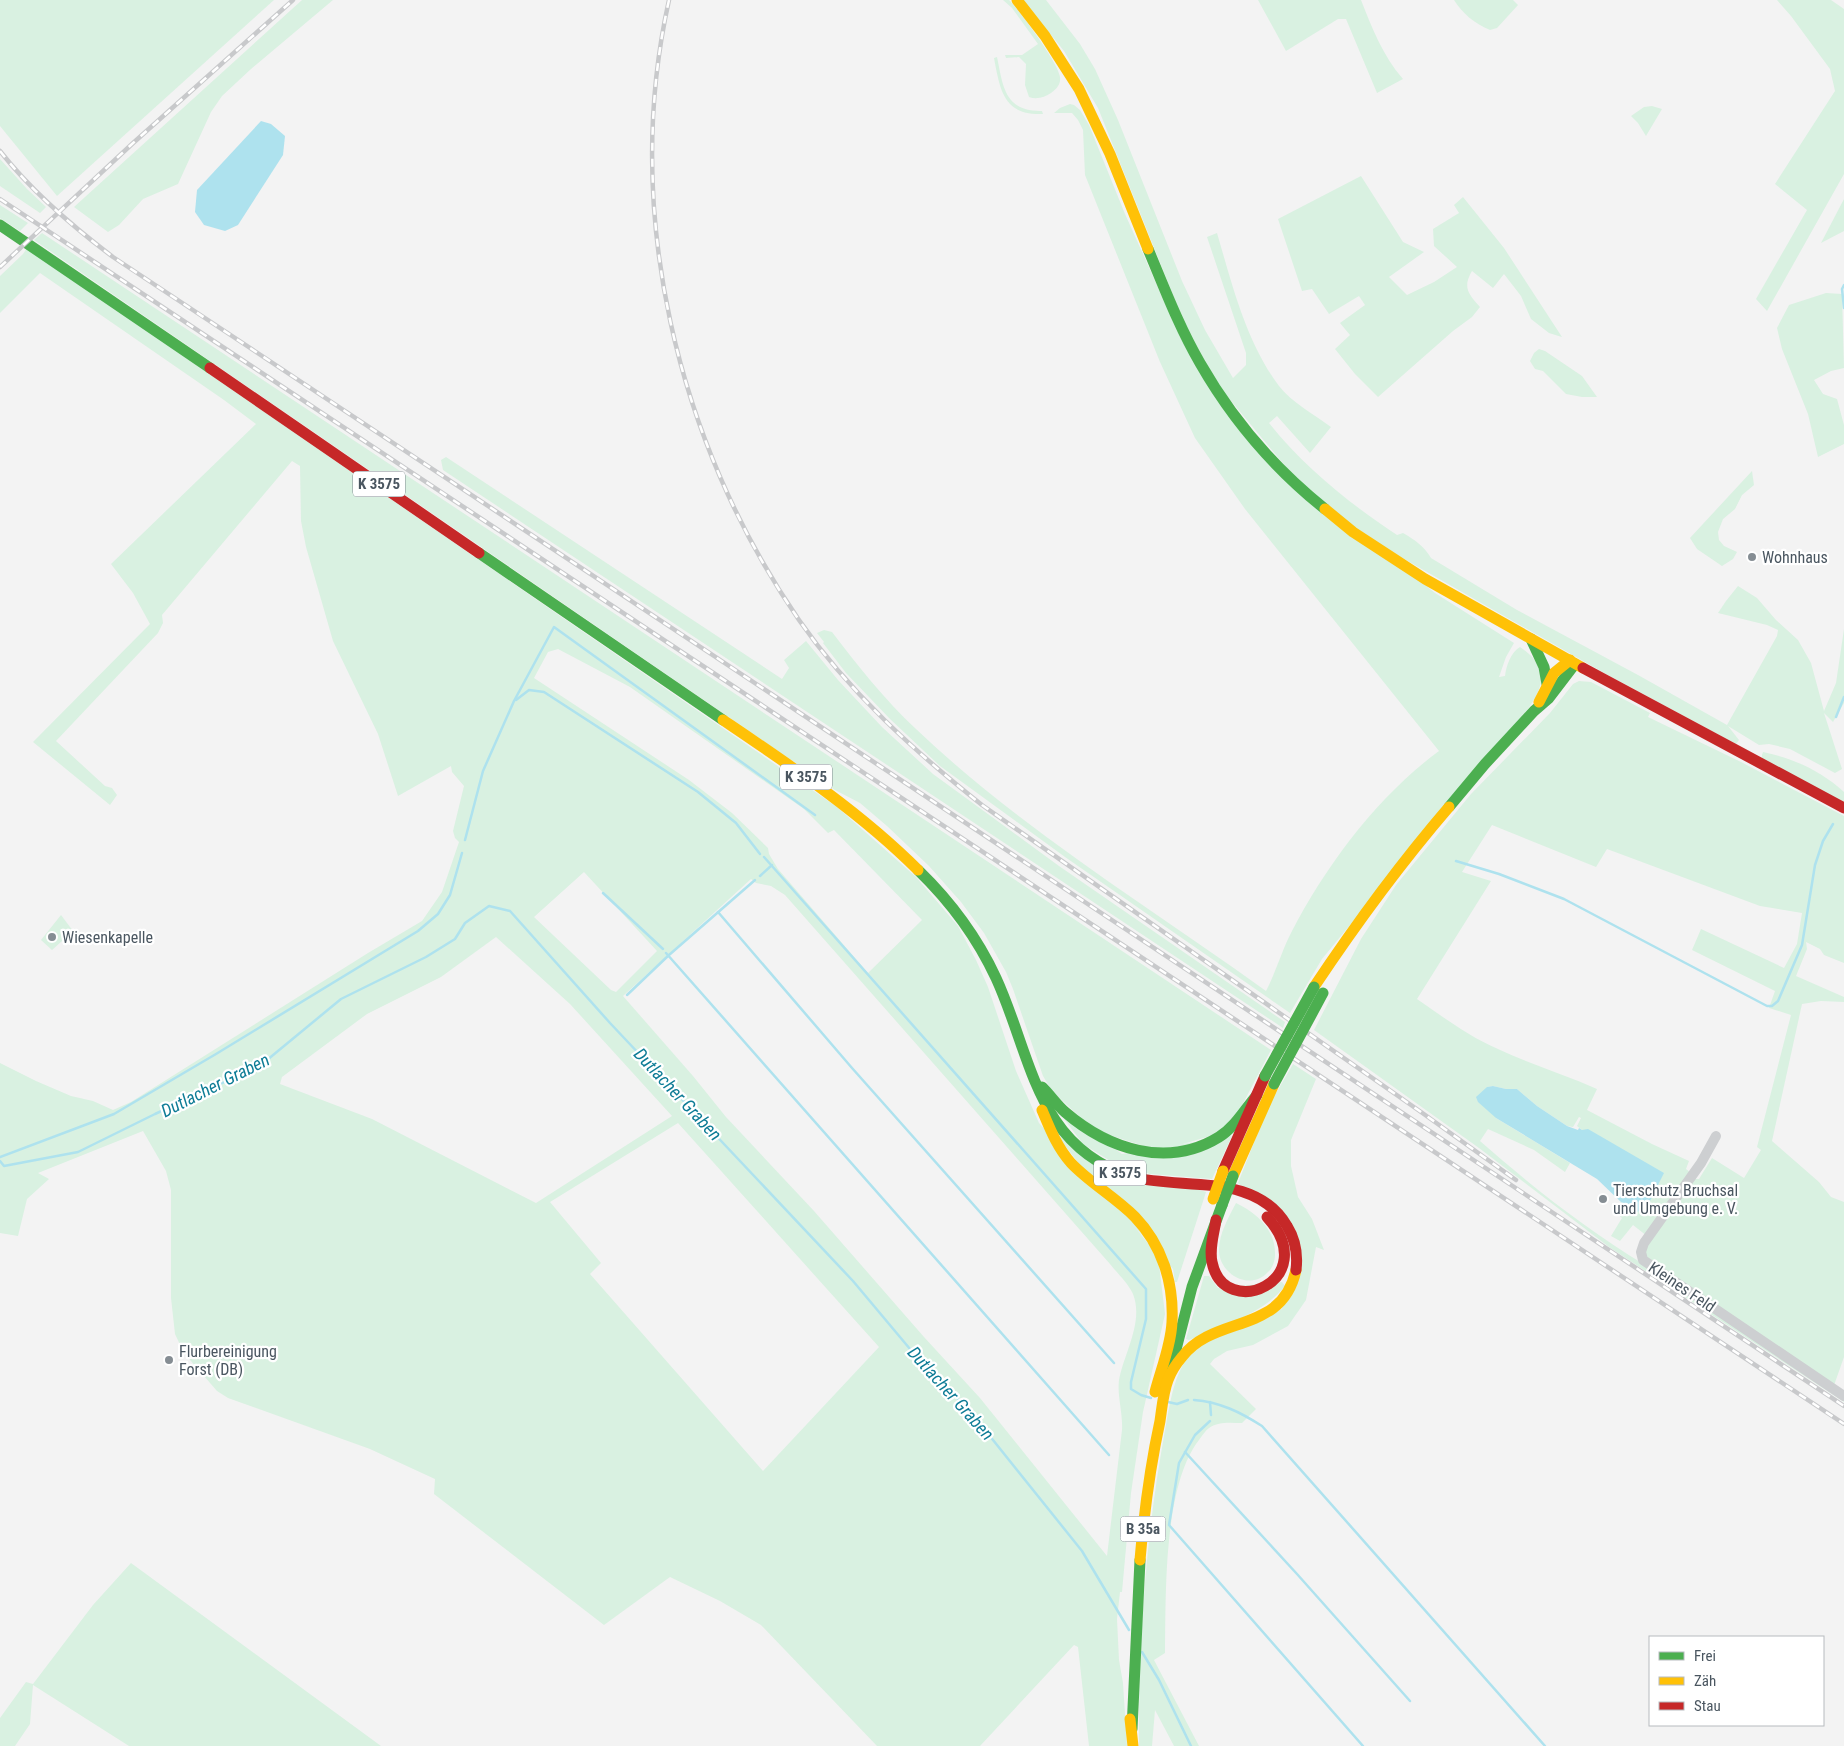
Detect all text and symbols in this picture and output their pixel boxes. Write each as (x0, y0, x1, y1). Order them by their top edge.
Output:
road number: K 3575 (353, 472, 405, 496)
place label: Wohnhaus (1762, 548, 1828, 567)
marker: Wohnhaus (1746, 551, 1758, 563)
road number: K 3575 (780, 764, 832, 790)
place label: Wiesenkapelle (62, 928, 153, 947)
marker: Wiesenkapelle (46, 931, 58, 943)
water label: Dutlacher Graben (630, 1043, 726, 1145)
water label: Dutlacher Graben (157, 1049, 273, 1121)
road number: K 3575 (1094, 1160, 1146, 1186)
place label: Tierschutz Bruchsal und Umgebung e. V. (1613, 1181, 1738, 1218)
marker: Tierschutz Bruchsal und Umgebung e. V. (1597, 1193, 1609, 1205)
street label: Kleines Feld (1645, 1258, 1719, 1316)
place label: Flurbereinigung Forst (DB) (179, 1342, 277, 1379)
water label: Dutlacher Graben (903, 1342, 999, 1444)
marker: Flurbereinigung Forst (DB) (163, 1354, 175, 1366)
road number: B 35a (1120, 1516, 1166, 1542)
legend (1649, 1636, 1824, 1726)
text: Frei (1694, 1647, 1716, 1665)
text: Zäh (1694, 1672, 1716, 1690)
text: Stau (1694, 1697, 1721, 1715)

